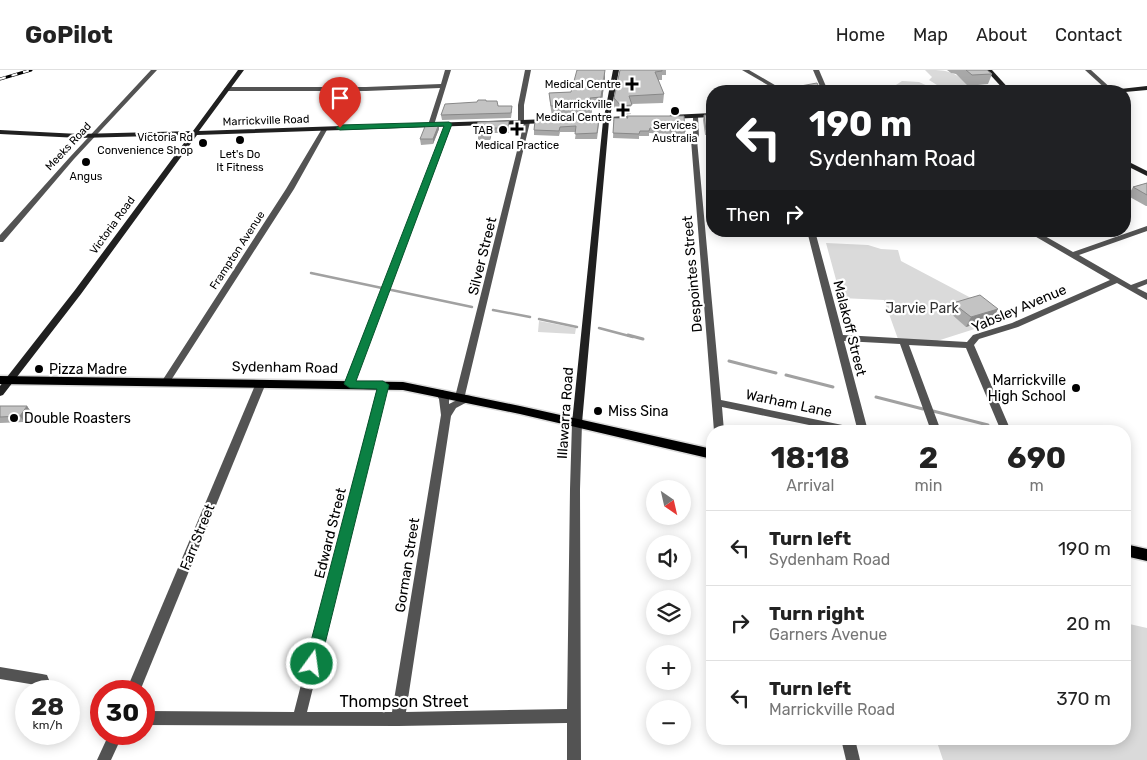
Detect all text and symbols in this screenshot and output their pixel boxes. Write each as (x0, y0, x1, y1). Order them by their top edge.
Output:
text: GoPilot (25, 21, 113, 49)
text: Home (836, 24, 885, 46)
text: Map (913, 24, 948, 46)
text: About (976, 24, 1027, 46)
text: Contact (1055, 24, 1122, 46)
pin (319, 77, 361, 128)
marker: Medical Centre (625, 77, 639, 91)
place label: Medical Centre (545, 78, 621, 91)
icon: arrive (326, 84, 354, 112)
place label: Marrickville Medical Centre (536, 98, 612, 124)
marker: Marrickville Medical Centre (616, 103, 630, 117)
text: 190 m (809, 103, 912, 145)
marker: Services Australia (669, 105, 681, 117)
icon: left (726, 105, 791, 170)
street label: Marrickville Road (223, 112, 310, 129)
place label: Services Australia (652, 119, 698, 145)
street label: Meeks Road (43, 120, 94, 173)
marker: Medical Practice (510, 122, 524, 136)
place label: TAB (473, 124, 493, 137)
marker: TAB (497, 124, 509, 136)
place label: Victoria Rd Convenience Shop (97, 131, 193, 157)
marker: Let's Do It Fitness (234, 134, 246, 146)
marker: Victoria Rd Convenience Shop (197, 137, 209, 149)
place label: Medical Practice (475, 139, 559, 152)
text: Sydenham Road (809, 145, 976, 172)
place label: Let's Do It Fitness (216, 148, 264, 174)
marker: Angus (80, 156, 92, 168)
place label: Angus (70, 170, 103, 183)
street label: Victoria Road (87, 194, 138, 257)
icon: right (780, 200, 808, 228)
text: Then (726, 203, 770, 226)
street label: Frampton Avenue (207, 209, 268, 292)
street label: Despointes Street (679, 214, 706, 333)
street label: Silver Street (465, 215, 501, 297)
street label: Malakoff Street (829, 278, 870, 378)
street label: Yabsley Avenue (969, 281, 1069, 336)
park label: Jarvie Park (885, 300, 959, 317)
street label: Sydenham Road (232, 358, 338, 377)
place label: Pizza Madre (49, 361, 127, 378)
marker: Pizza Madre (33, 363, 45, 375)
street label: Illawarra Road (554, 367, 577, 459)
place label: Marrickville High School (988, 372, 1066, 405)
marker: Marrickville High School (1070, 382, 1082, 394)
street label: Warham Lane (744, 386, 834, 421)
place label: Miss Sina (608, 403, 669, 420)
marker: Miss Sina (592, 405, 604, 417)
place label: Double Roasters (24, 410, 131, 427)
marker: Double Roasters (8, 412, 20, 424)
text: 18:18 (771, 440, 850, 476)
text: 2 (919, 440, 938, 476)
text: 690 (1007, 440, 1066, 476)
text: Arrival (786, 476, 834, 495)
text: min (915, 476, 942, 495)
text: m (1030, 476, 1044, 495)
north arrow (646, 480, 691, 525)
map controls (646, 480, 691, 745)
street label: Edward Street (311, 485, 350, 580)
street label: Farr Street (177, 501, 219, 573)
street label: Gorman Street (392, 516, 423, 614)
text: Turn left (769, 527, 851, 550)
icon: left (726, 534, 754, 562)
button: sound (646, 535, 691, 580)
text: 190 m (1058, 537, 1111, 560)
text: Sydenham Road (769, 550, 890, 569)
button: layers (646, 590, 691, 635)
text: Turn right (769, 602, 864, 625)
icon: right (726, 609, 754, 637)
text: 20 m (1066, 612, 1111, 635)
text: Garners Avenue (769, 625, 887, 644)
position arrow (285, 637, 337, 689)
button: + (646, 645, 691, 690)
text: Turn left (769, 677, 851, 700)
speed limit sign: 30 (90, 680, 155, 745)
icon: left (726, 684, 754, 712)
text: 370 m (1056, 687, 1111, 710)
text: 28 (31, 692, 64, 721)
street label: Thompson Street (340, 692, 468, 711)
button: − (646, 700, 691, 745)
text: Marrickville Road (769, 700, 895, 719)
text: km/h (33, 718, 62, 732)

